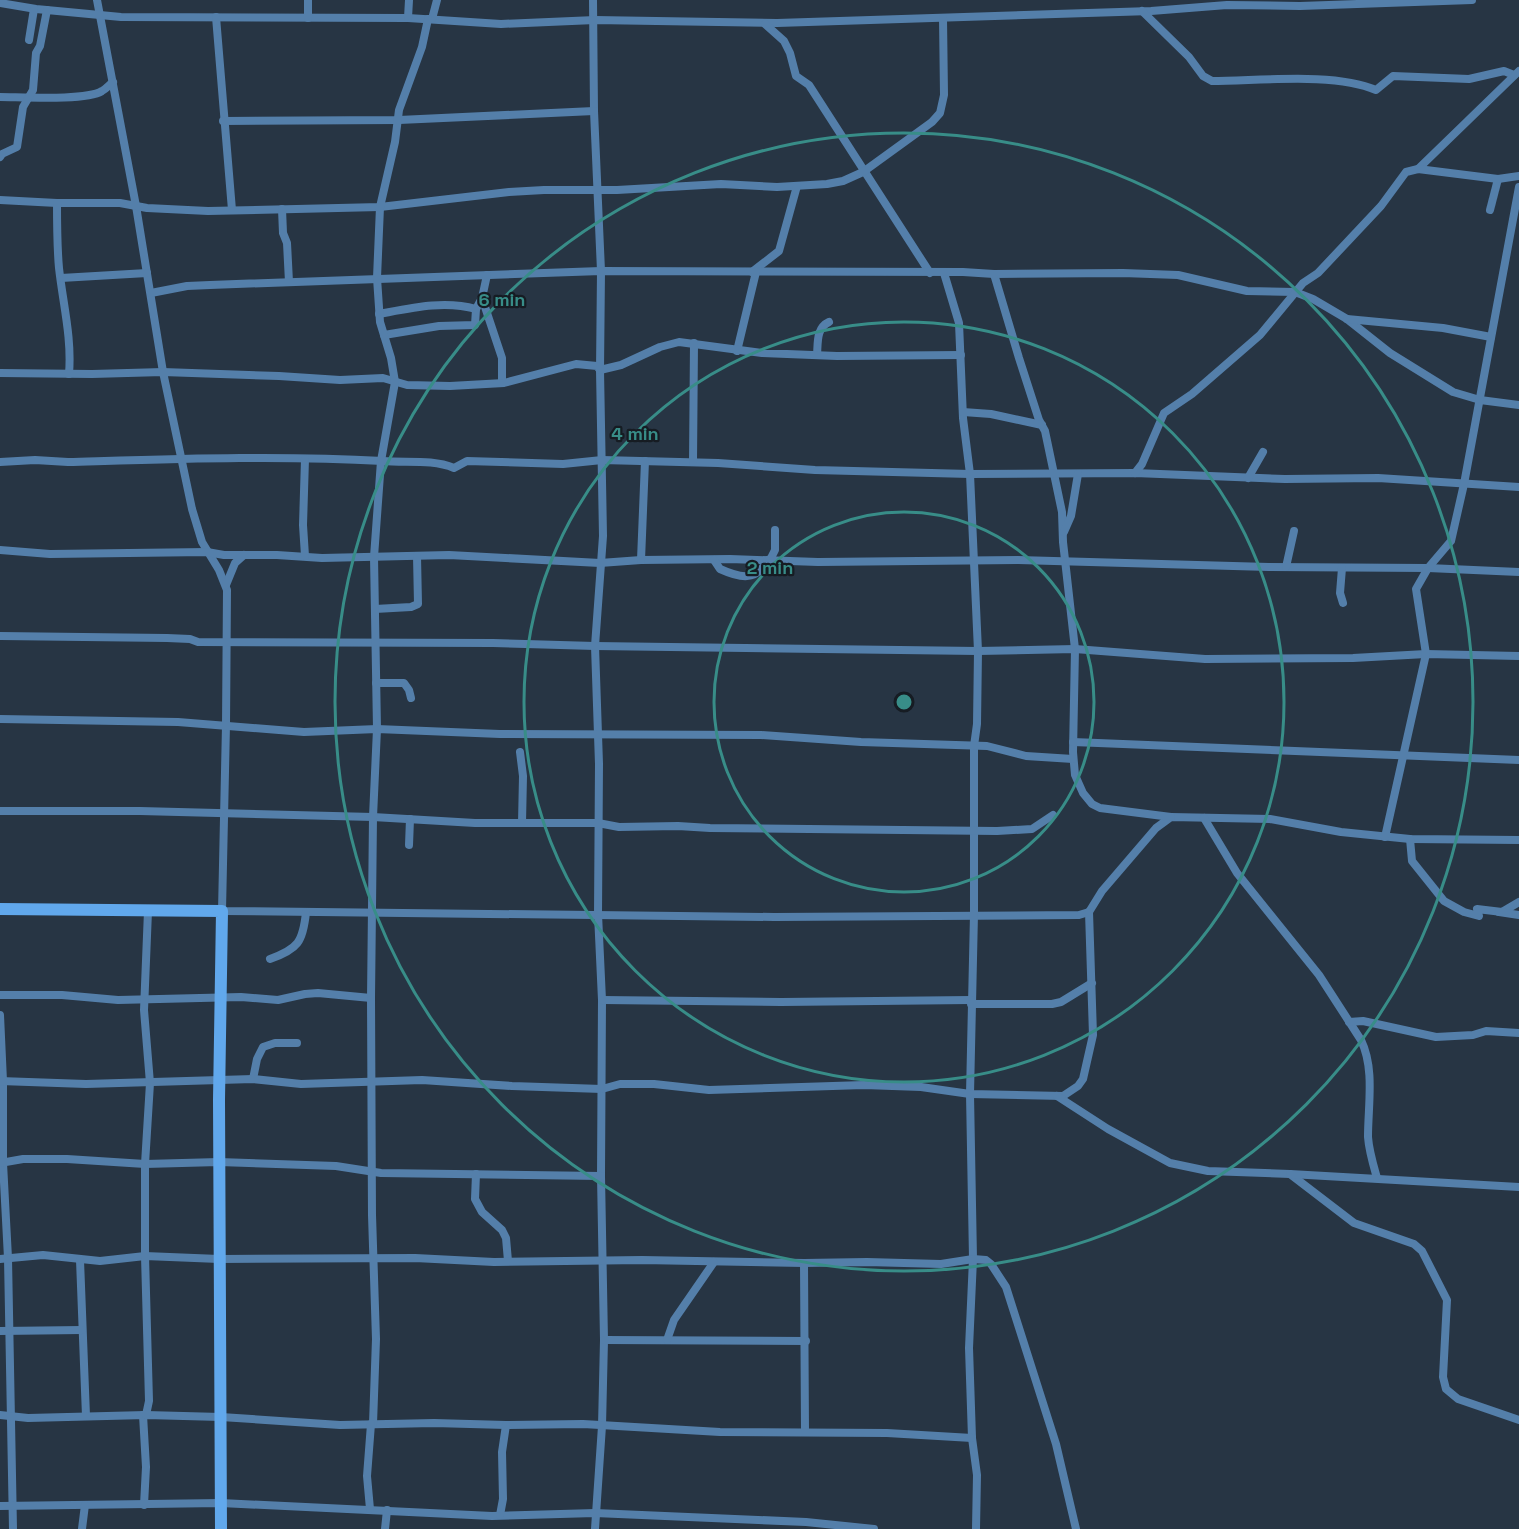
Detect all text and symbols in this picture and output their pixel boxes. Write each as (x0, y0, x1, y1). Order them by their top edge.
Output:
text: 6 min (479, 288, 525, 311)
text: 4 min (611, 422, 659, 445)
text: 2 min (747, 556, 793, 579)
centre of rings (894, 692, 914, 712)

